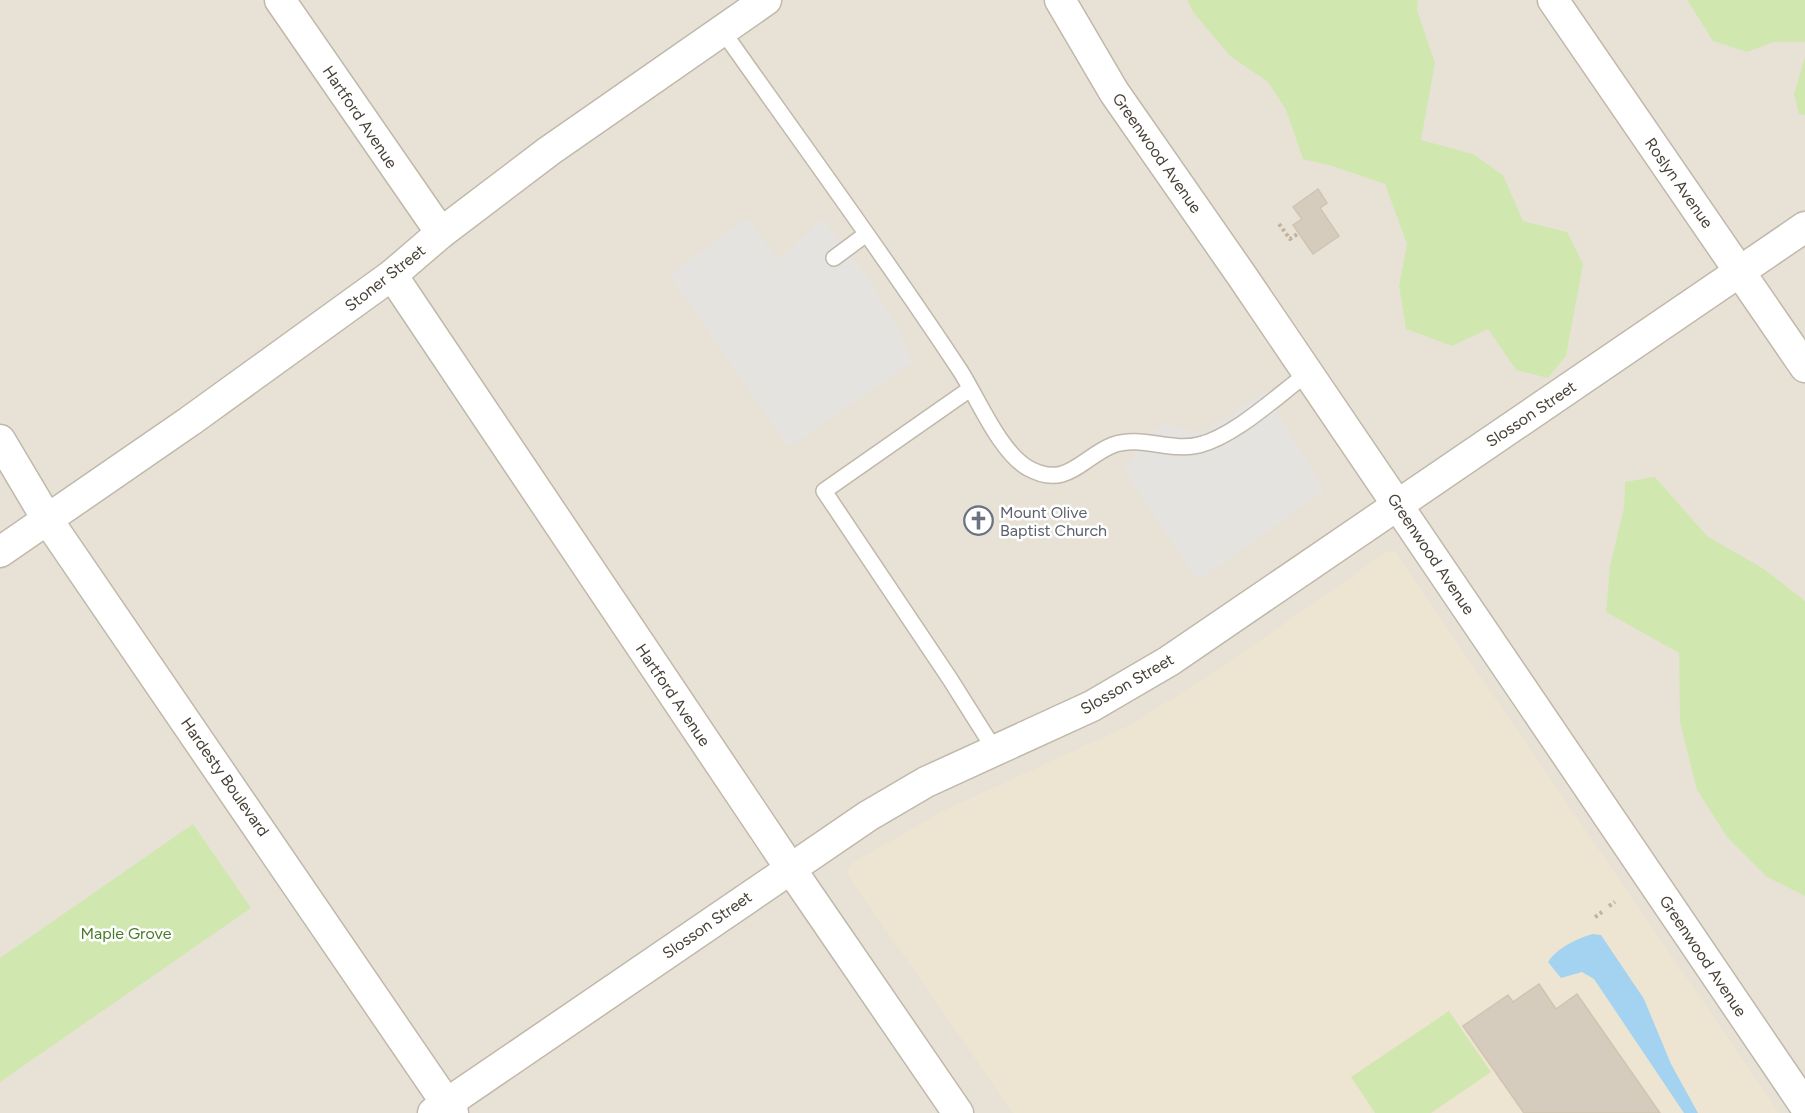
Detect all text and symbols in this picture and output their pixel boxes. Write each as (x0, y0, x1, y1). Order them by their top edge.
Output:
street label: Hartford Avenue (319, 62, 401, 172)
street label: Greenwood Avenue (1108, 89, 1206, 217)
street label: Roslyn Avenue (1641, 134, 1717, 232)
street label: Stoner Street (341, 241, 429, 315)
street label: Slosson Street (1482, 377, 1580, 451)
street label: Greenwood Avenue (1383, 490, 1479, 618)
place label: Mount Olive Baptist Church (1000, 503, 1107, 540)
church icon: Mount Olive Baptist Church (963, 505, 995, 537)
street label: Hartford Avenue (632, 640, 714, 750)
street label: Slosson Street (1077, 650, 1177, 718)
street label: Hardesty Boulevard (177, 714, 273, 840)
street label: Slosson Street (659, 887, 755, 963)
street label: Greenwood Avenue (1655, 892, 1751, 1020)
park label: Maple Grove (81, 924, 172, 943)

